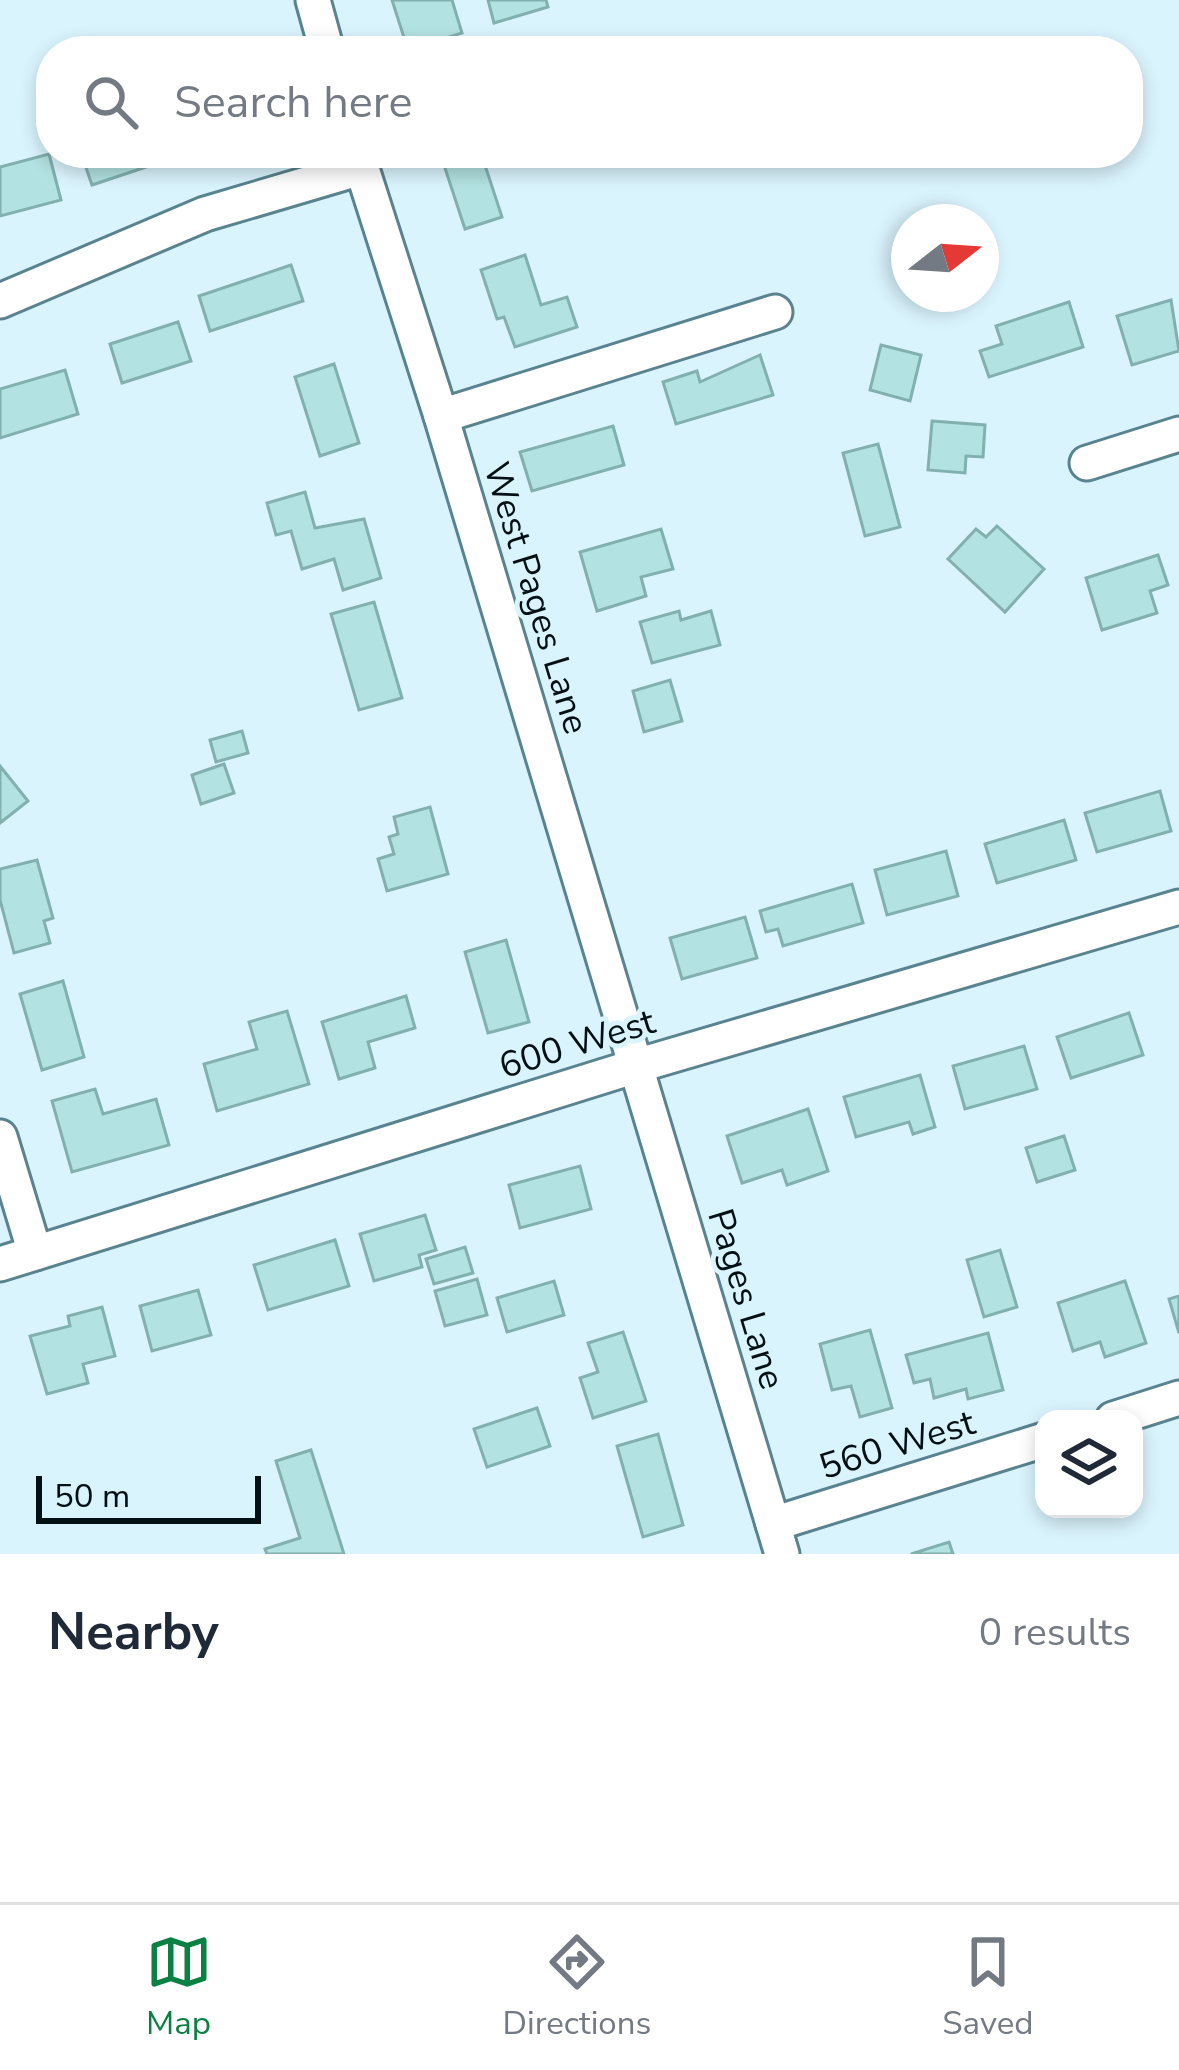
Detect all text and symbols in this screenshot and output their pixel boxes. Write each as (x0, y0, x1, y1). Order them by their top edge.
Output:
search box (36, 36, 1143, 168)
icon: search (78, 69, 144, 135)
text: Search here (174, 72, 413, 133)
north arrow (891, 204, 999, 312)
street label: West Pages Lane (471, 456, 601, 740)
street label: 600 West (493, 997, 661, 1091)
street label: Pages Lane (695, 1203, 797, 1395)
street label: 560 West (813, 1398, 981, 1492)
map controls (1035, 1410, 1143, 1518)
button: layers (1035, 1410, 1143, 1518)
scale bar (36, 1470, 261, 1523)
text: 50 m (54, 1474, 130, 1519)
text: Nearby (48, 1597, 219, 1667)
text: 0 results (979, 1606, 1131, 1659)
tab: Map (146, 1929, 212, 2046)
tab: Directions (503, 1929, 651, 2046)
tab: Saved (942, 1929, 1033, 2046)

